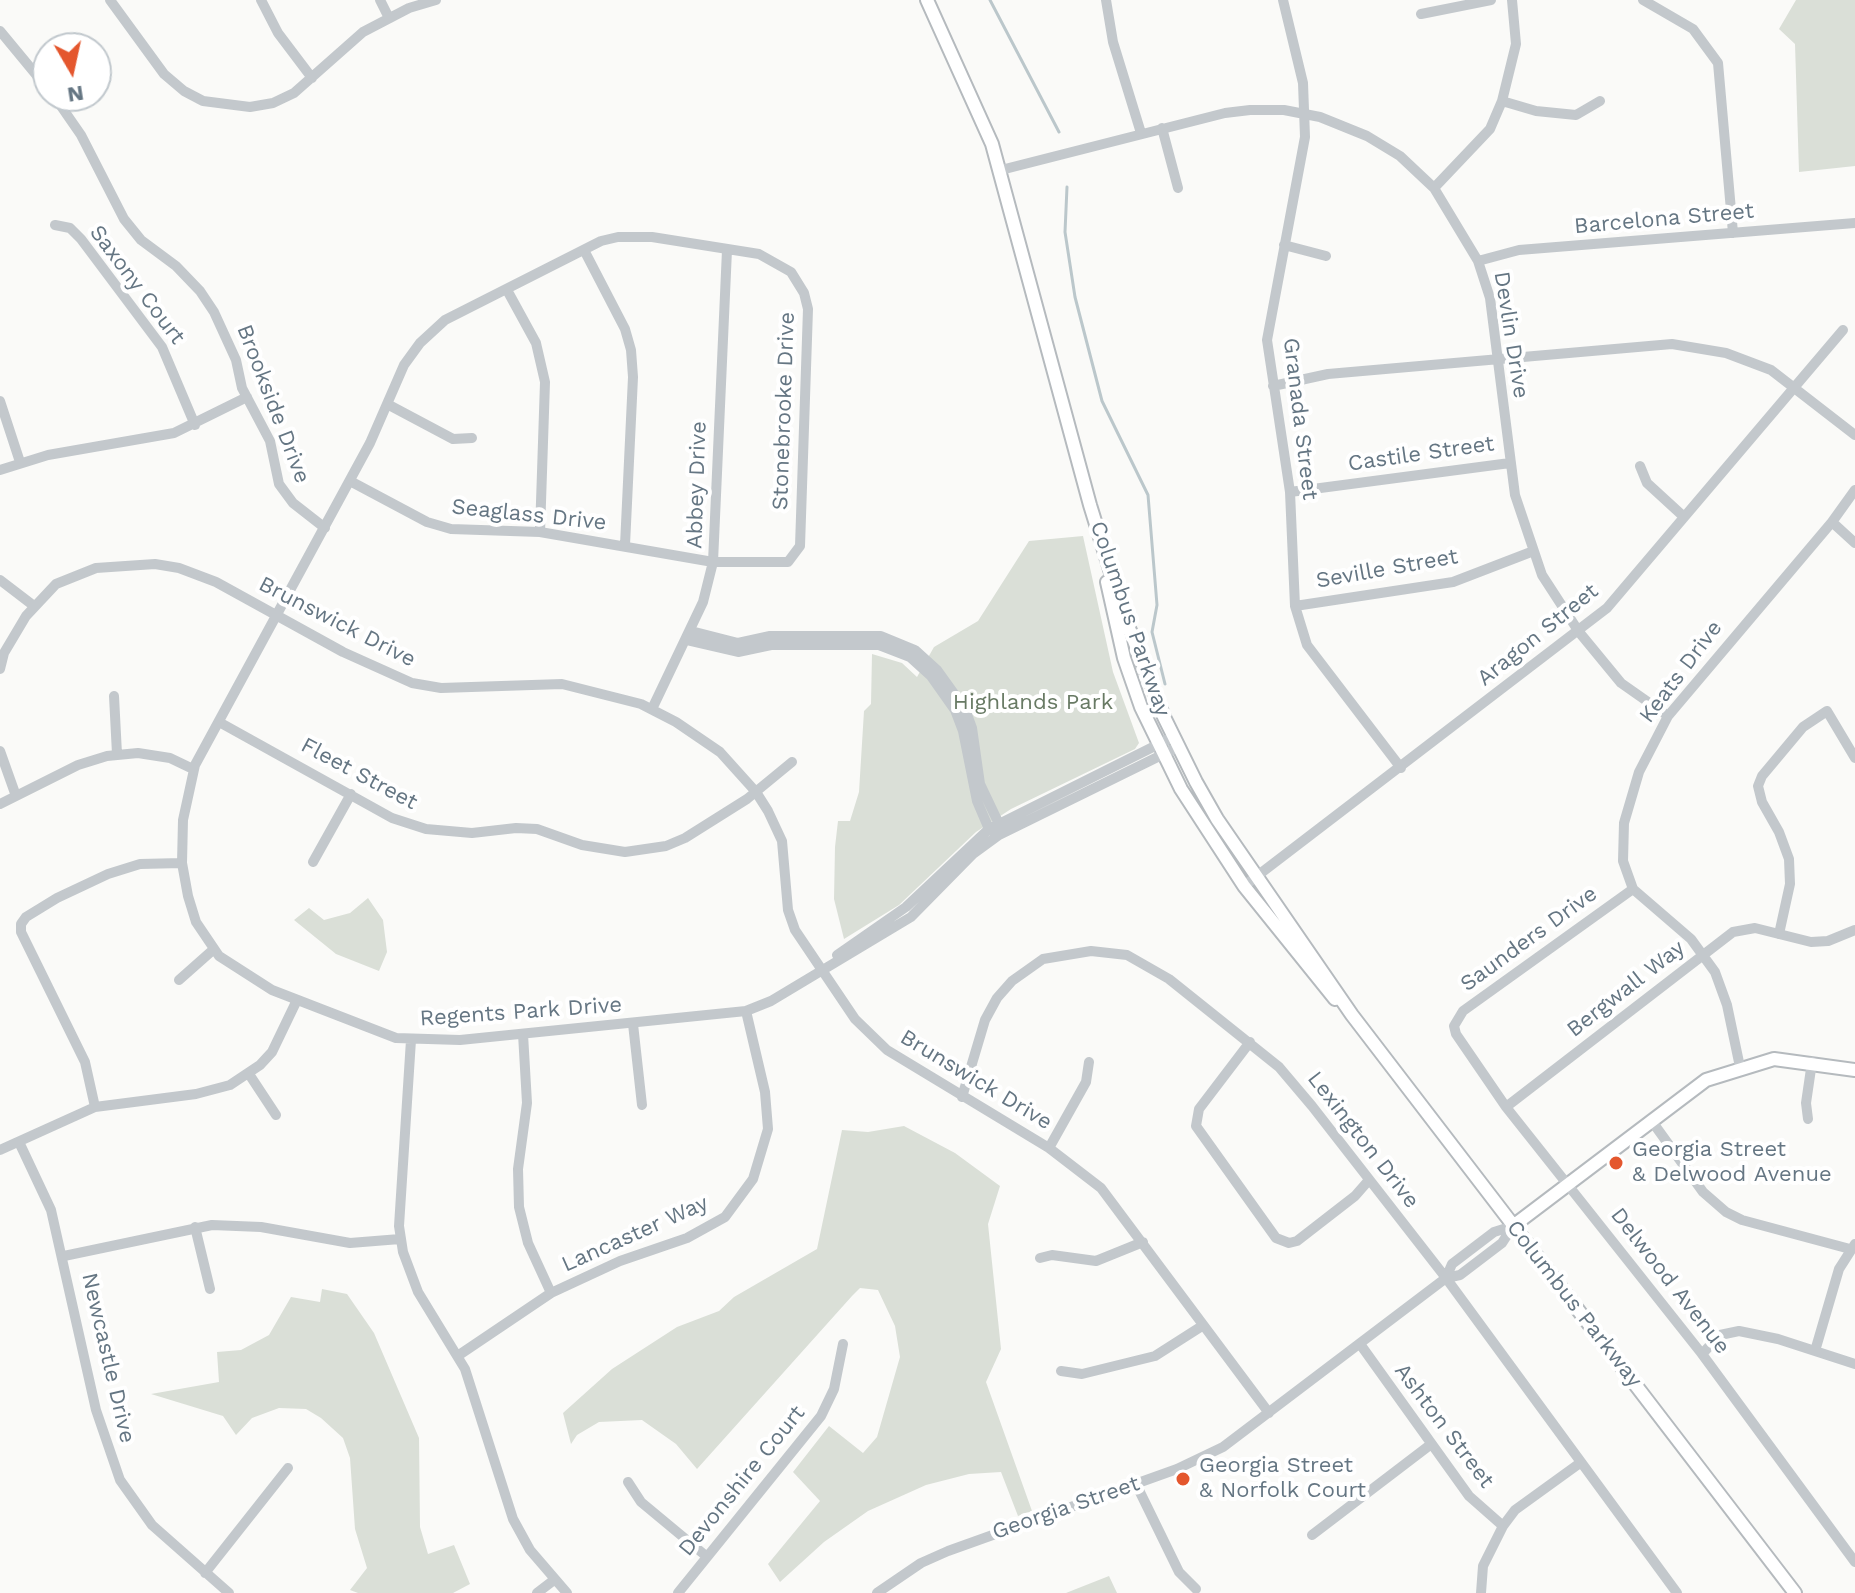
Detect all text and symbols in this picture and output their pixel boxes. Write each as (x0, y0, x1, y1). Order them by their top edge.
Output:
north arrow (32, 32, 112, 112)
text: N (66, 81, 86, 108)
street label: Barcelona Street (1573, 198, 1755, 240)
street label: Saxony Court (84, 220, 190, 350)
street label: Devlin Drive (1488, 270, 1534, 400)
street label: Stonebrooke Drive (767, 311, 801, 511)
street label: Brookside Drive (231, 321, 315, 487)
street label: Granada Street (1277, 336, 1323, 502)
street label: Abbey Drive (682, 421, 712, 549)
street label: Castile Street (1346, 431, 1496, 477)
street label: Seaglass Drive (450, 494, 608, 536)
street label: Columbus Parkway (1084, 518, 1176, 720)
street label: Seville Street (1314, 544, 1460, 594)
street label: Brunswick Drive (254, 571, 420, 673)
street label: Aragon Street (1472, 578, 1604, 692)
street label: Keats Drive (1634, 616, 1728, 728)
park label: Highlands Park (953, 690, 1113, 716)
street label: Fleet Street (296, 732, 422, 816)
street label: Saunders Drive (1456, 881, 1602, 997)
street label: Bergwall Way (1562, 935, 1690, 1043)
street label: Regents Park Drive (419, 992, 623, 1032)
street label: Brunswick Drive (895, 1024, 1057, 1136)
street label: Lexington Drive (1301, 1066, 1425, 1214)
place label: Georgia Street & Delwood Avenue (1632, 1137, 1832, 1188)
marker: Georgia Street & Delwood Avenue (1607, 1154, 1625, 1172)
street label: Lancaster Way (558, 1190, 712, 1278)
street label: Delwood Avenue (1605, 1203, 1735, 1359)
street label: Columbus Parkway (1501, 1215, 1647, 1393)
street label: Newcastle Drive (76, 1270, 140, 1446)
street label: Ashton Street (1389, 1358, 1499, 1494)
street label: Devonshire Court (673, 1401, 811, 1561)
place label: Georgia Street & Norfolk Court (1199, 1453, 1366, 1504)
street label: Georgia Street (989, 1470, 1143, 1546)
marker: Georgia Street & Norfolk Court (1174, 1470, 1192, 1488)

